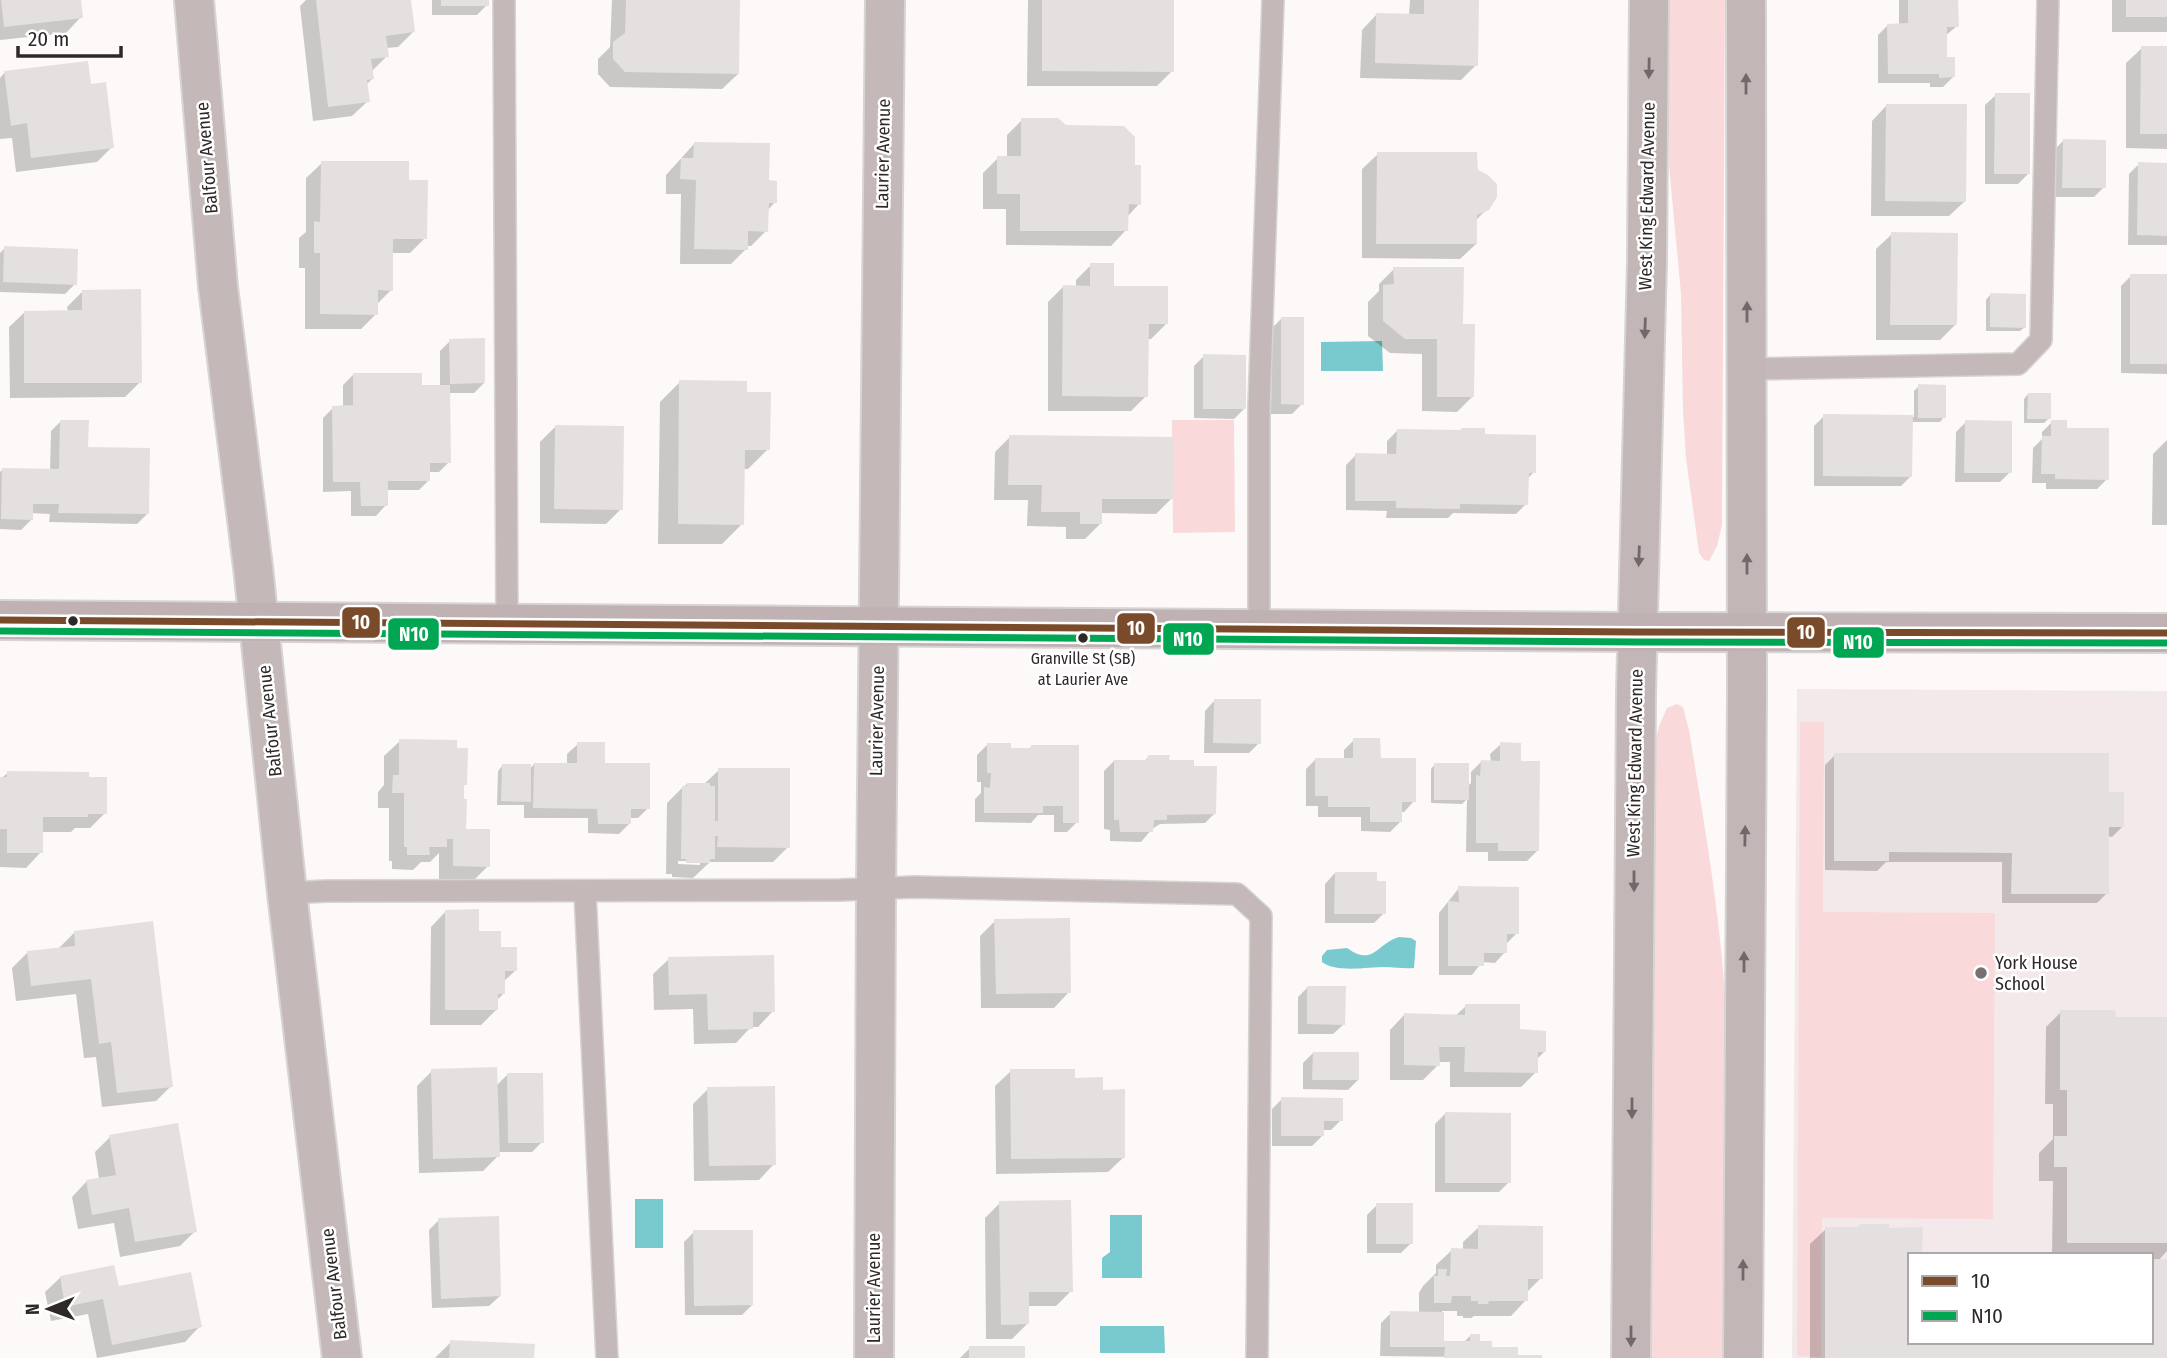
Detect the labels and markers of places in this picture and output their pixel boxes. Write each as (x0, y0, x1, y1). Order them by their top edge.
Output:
unlabelled marker (66, 614, 80, 628)
marker: Granville St (SB) at Laurier Ave (1076, 631, 1090, 645)
place label: Granville St (SB) at Laurier Ave (1031, 649, 1136, 689)
place label: York House School (1995, 952, 2078, 995)
marker: York House School (1973, 965, 1989, 981)

